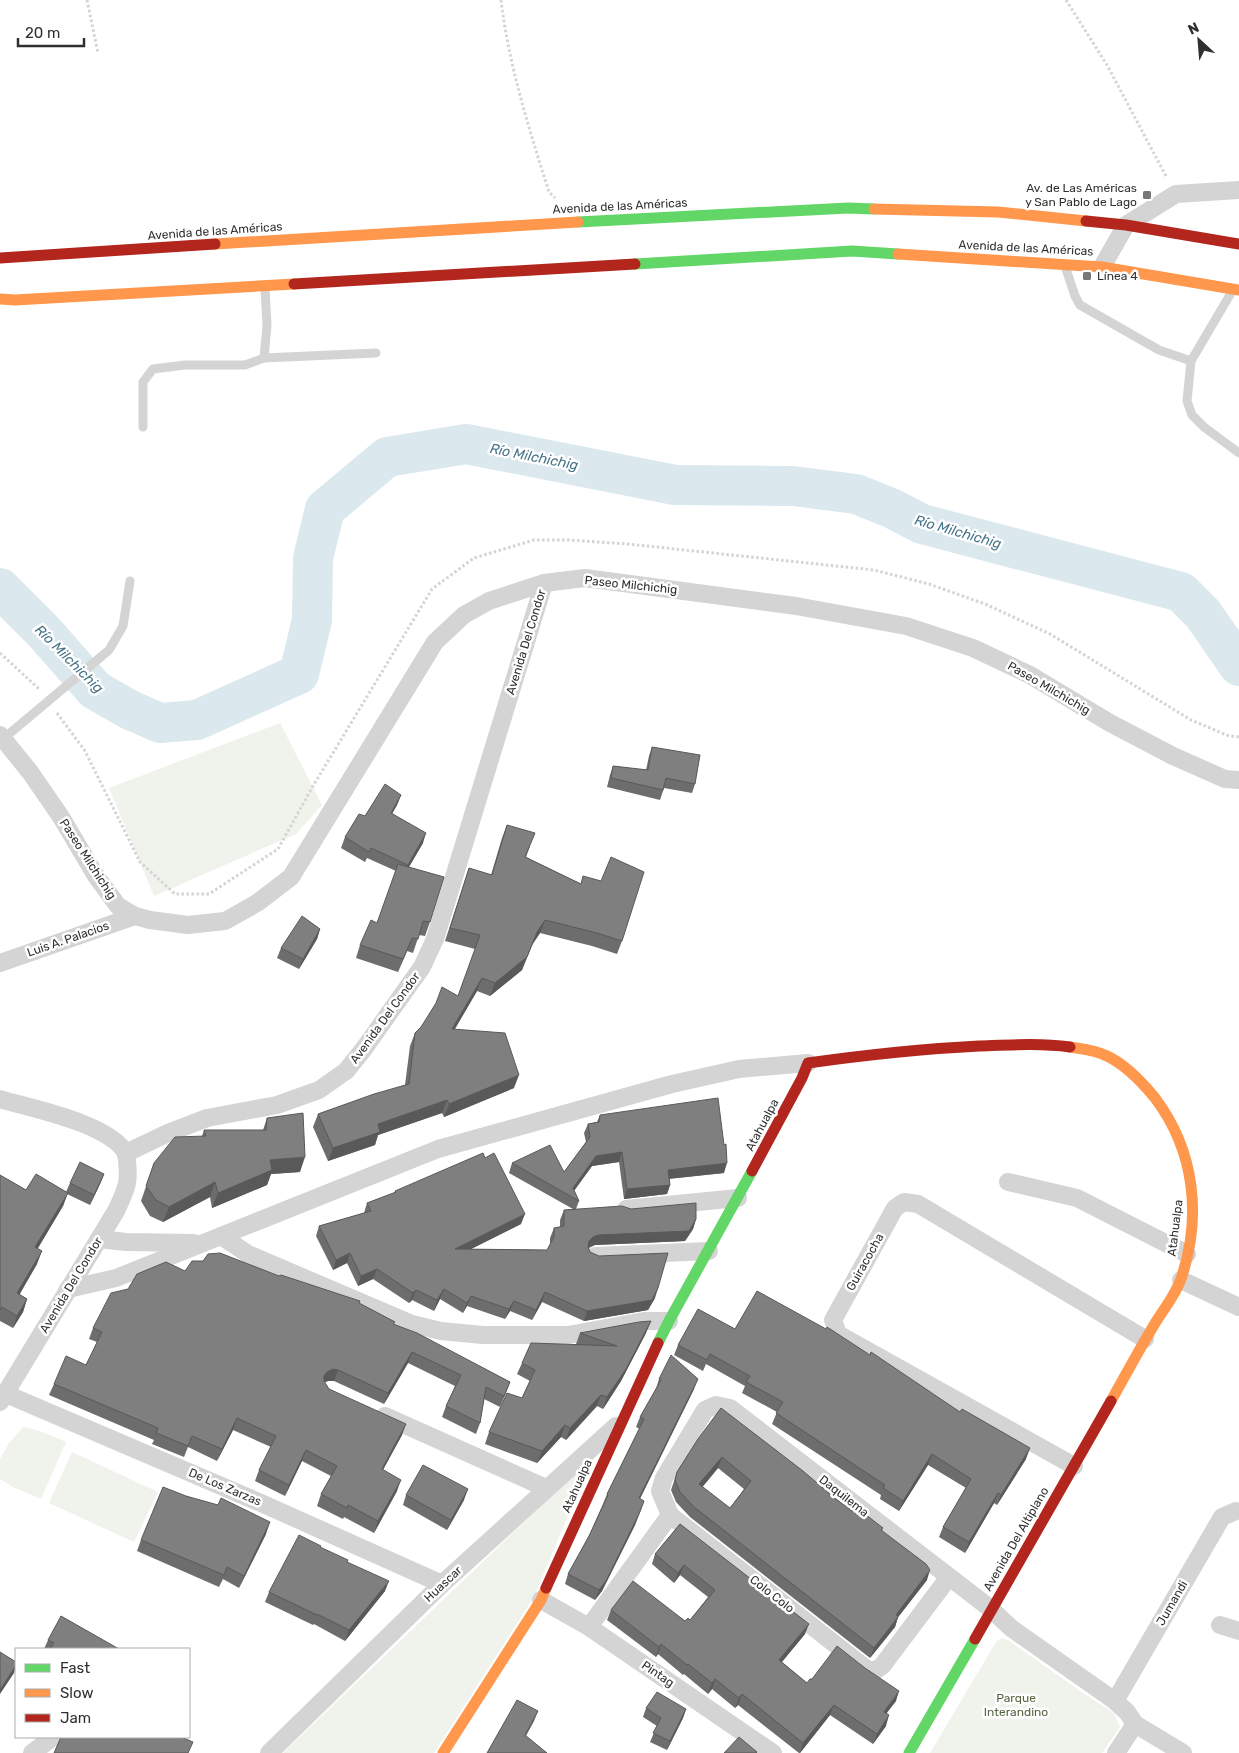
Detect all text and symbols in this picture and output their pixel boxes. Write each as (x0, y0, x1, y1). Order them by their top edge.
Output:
scale bar (18, 15, 84, 47)
north arrow (1174, 15, 1224, 65)
text: N (1185, 19, 1202, 39)
text: 20 m (25, 24, 60, 42)
place label: Av. de Las Américas y San Pablo de Lago (1025, 181, 1137, 209)
marker: Av. de Las Américas y San Pablo de Lago (1141, 189, 1153, 201)
street label: Avenida de las Américas (552, 195, 688, 217)
street label: Avenida de las Américas (147, 219, 283, 243)
street label: Avenida de las Américas (958, 237, 1094, 259)
place label: Línea 4 (1097, 269, 1138, 283)
marker: Línea 4 (1081, 270, 1093, 282)
water label: Río Milchichig (488, 440, 580, 474)
water label: Río Milchichig (913, 511, 1003, 553)
street label: Paseo Milchichig (584, 573, 678, 597)
street label: Avenida Del Condor (503, 587, 549, 696)
water label: Río Milchichig (31, 621, 107, 697)
street label: Paseo Milchichig (1005, 659, 1093, 717)
street label: Paseo Milchichig (57, 816, 119, 902)
street label: Luis A. Palacios (25, 918, 111, 960)
street label: Avenida Del Condor (347, 969, 423, 1066)
street label: Atahualpa (742, 1097, 782, 1153)
street label: Atahualpa (1165, 1199, 1185, 1257)
street label: Guiracocha (843, 1231, 887, 1293)
street label: Avenida Del Condor (37, 1234, 105, 1335)
street label: Atahualpa (559, 1457, 595, 1515)
street label: De Los Zarzas (186, 1465, 264, 1509)
street label: Daquilema (816, 1472, 872, 1520)
street label: Avenida Del Altiplano (981, 1484, 1052, 1593)
street label: Huascar (421, 1563, 465, 1605)
street label: Colo Colo (747, 1572, 797, 1616)
street label: Jumandi (1154, 1578, 1190, 1628)
legend (15, 1648, 190, 1738)
street label: Pintag (639, 1658, 677, 1690)
text: Fast (60, 1659, 90, 1677)
text: Slow (60, 1684, 93, 1702)
park label: Parque Interandino (984, 1691, 1048, 1719)
text: Jam (60, 1709, 91, 1727)

